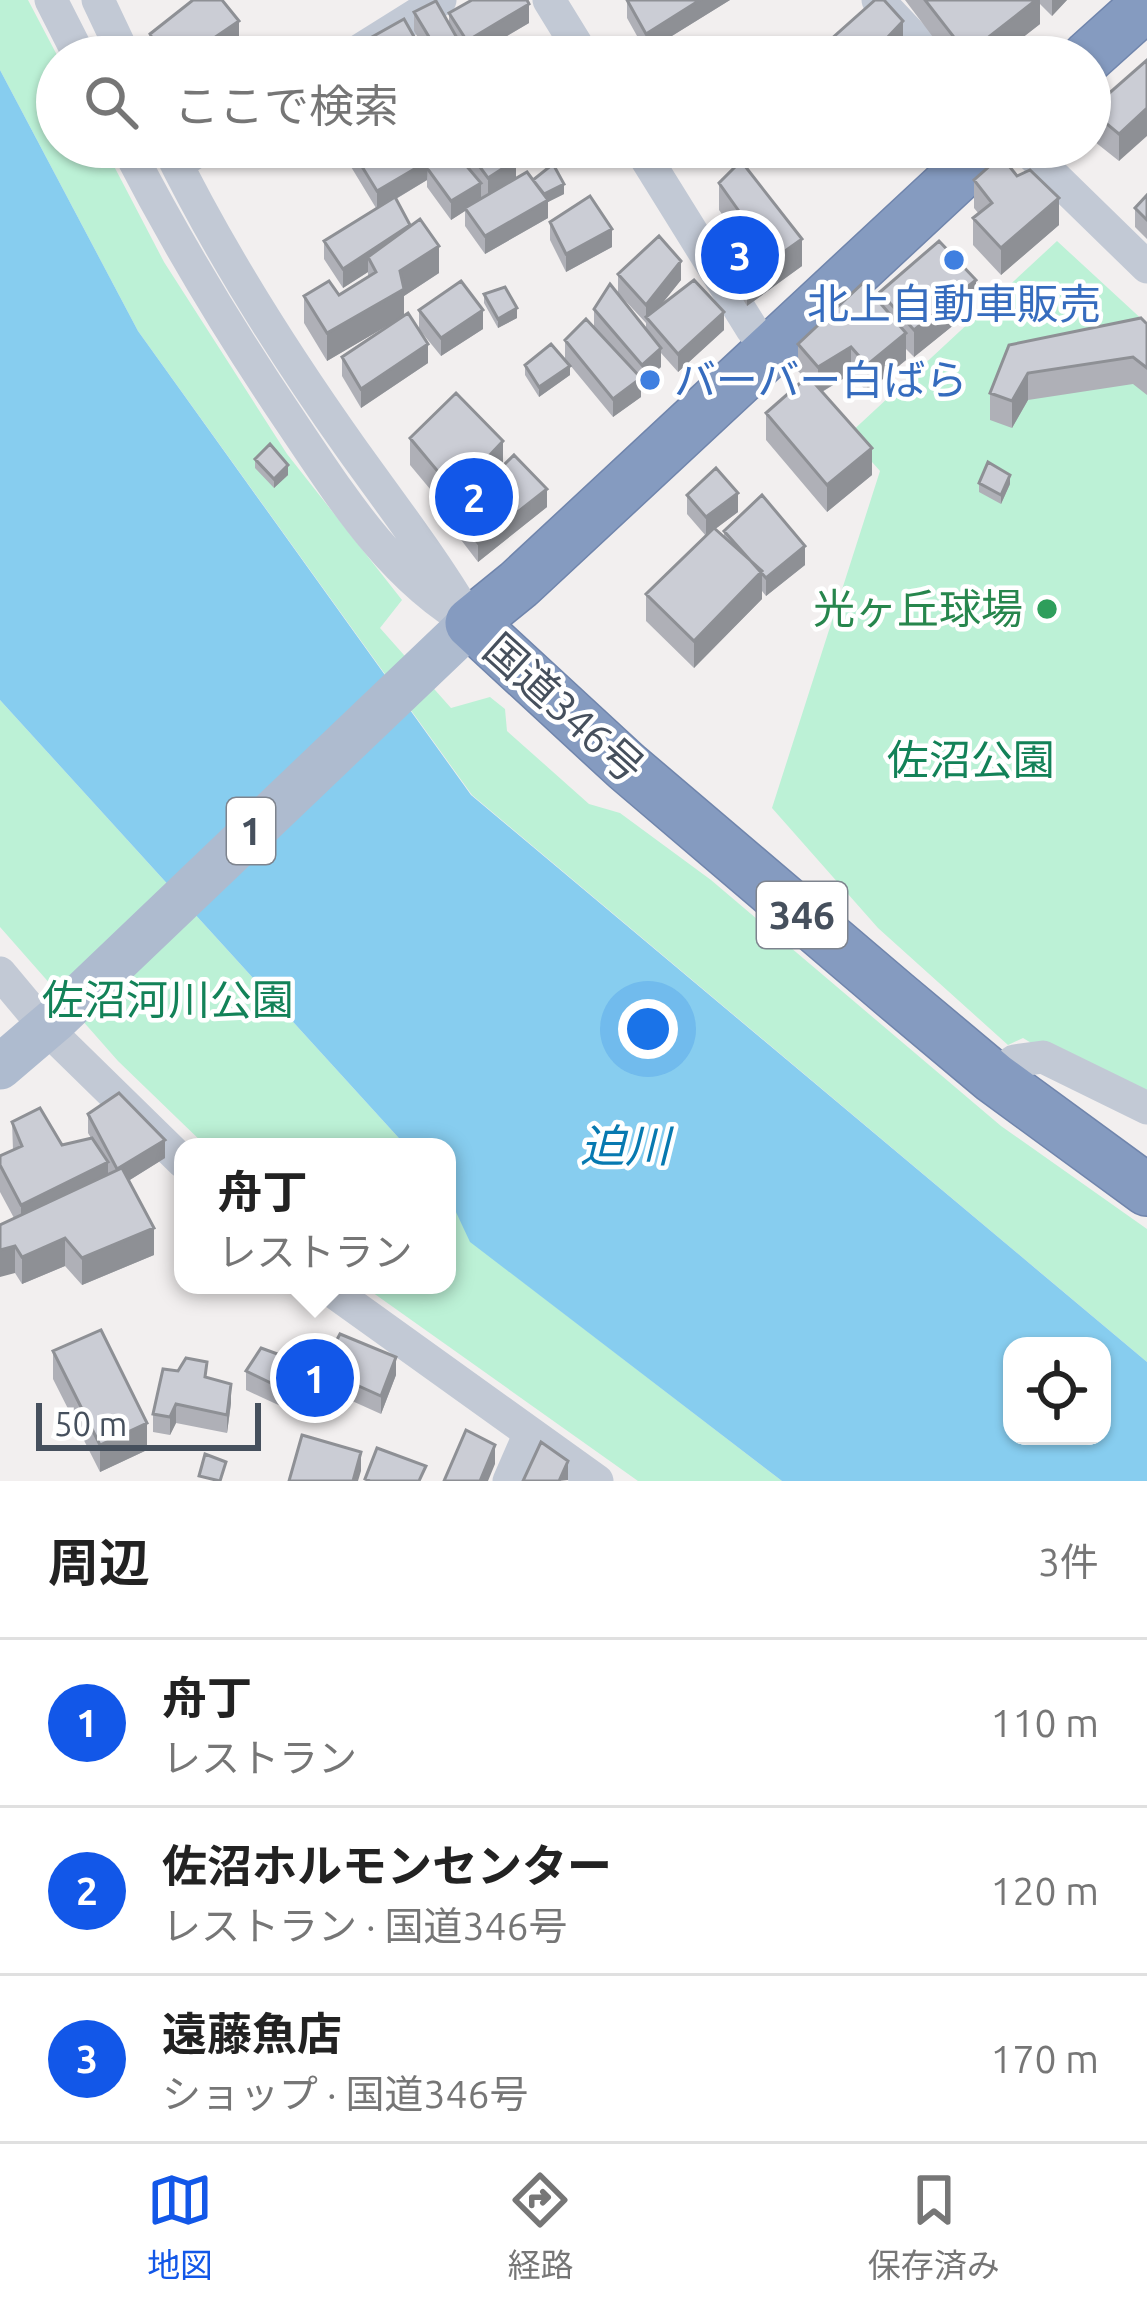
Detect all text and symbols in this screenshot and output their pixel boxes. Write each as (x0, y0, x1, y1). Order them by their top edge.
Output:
search box (36, 36, 1111, 168)
icon: search (78, 69, 144, 135)
text: ここで検索 (174, 80, 399, 131)
pin: 3 (701, 210, 779, 300)
marker: 北上自動車販売 (941, 247, 967, 273)
place label: 北上自動車販売 (807, 280, 1101, 327)
place label: バーバー白ばら (674, 356, 968, 403)
marker: バーバー白ばら (637, 367, 663, 393)
pin: 2 (435, 452, 513, 542)
place label: 光ヶ丘球場 (813, 585, 1023, 632)
marker: 光ヶ丘球場 (1034, 596, 1060, 622)
street label: 国道346号 (475, 624, 653, 791)
park label: 佐沼公園 (887, 736, 1055, 783)
road number: 1 (227, 798, 275, 864)
road number: 346 (757, 882, 847, 948)
park label: 佐沼河川公園 (42, 976, 294, 1023)
your location (618, 999, 678, 1059)
water label: 迫川 (580, 1120, 674, 1171)
popup (174, 1138, 456, 1294)
text: 舟丁 (217, 1166, 308, 1217)
text: レストラン (217, 1230, 413, 1273)
pin: 1 (276, 1333, 354, 1423)
map controls (1003, 1337, 1111, 1445)
button: locate (1003, 1337, 1111, 1445)
scale bar (36, 1397, 261, 1450)
text: 50 m (54, 1405, 127, 1442)
text: 周辺 (48, 1533, 150, 1591)
text: 3件 (1038, 1540, 1099, 1583)
text: 舟丁 (162, 1672, 252, 1723)
text: 1 (76, 1701, 98, 1744)
text: 110 m (990, 1701, 1099, 1744)
text: レストラン (162, 1736, 357, 1779)
text: 佐沼ホルモンセンター (162, 1840, 612, 1891)
text: 2 (76, 1869, 98, 1912)
text: 120 m (990, 1869, 1099, 1912)
text: レストラン · 国道346号 (162, 1904, 567, 1947)
text: 遠藤魚店 (162, 2008, 342, 2059)
text: 3 (76, 2037, 98, 2080)
text: 170 m (990, 2037, 1099, 2080)
text: ショップ · 国道346号 (162, 2072, 528, 2115)
tab: 地図 (147, 2167, 213, 2287)
tab: 経路 (507, 2167, 573, 2287)
tab: 保存済み (868, 2167, 1000, 2287)

